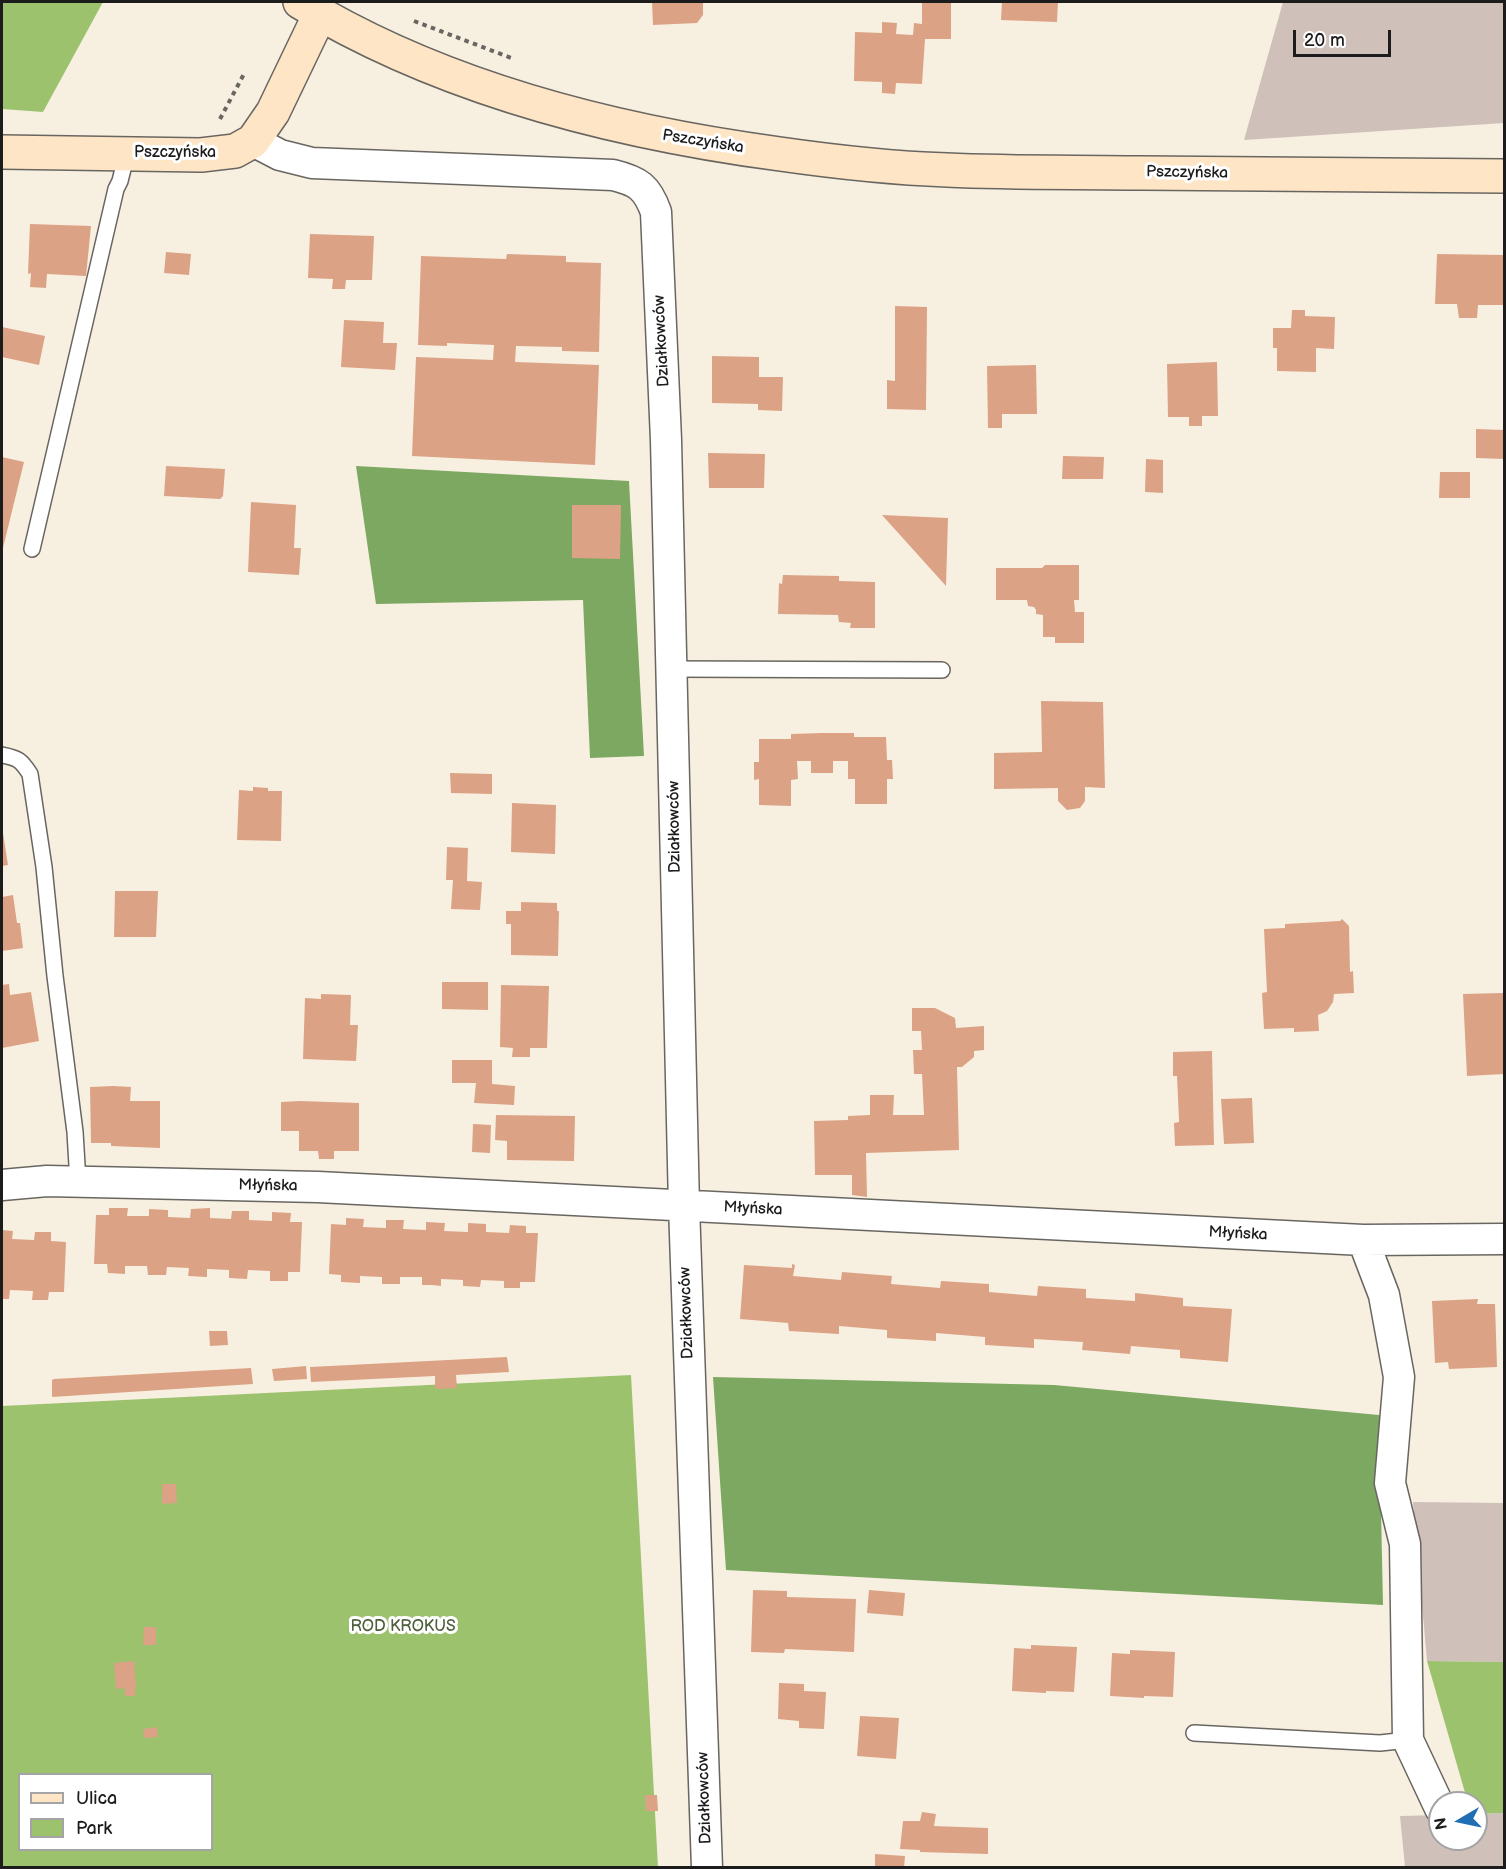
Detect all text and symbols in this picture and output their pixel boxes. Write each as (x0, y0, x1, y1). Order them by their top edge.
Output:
scale bar (1296, 18, 1394, 56)
text: 20 m (1304, 30, 1345, 51)
street label: Pszczyńska (661, 126, 745, 158)
street label: Pszczyńska (134, 143, 216, 163)
street label: Pszczyńska (1146, 163, 1228, 183)
street label: Działkowców (650, 294, 674, 388)
street label: Działkowców (665, 781, 685, 873)
street label: Młyńska (238, 1176, 298, 1196)
street label: Młyńska (723, 1198, 783, 1220)
street label: Młyńska (1208, 1223, 1268, 1245)
street label: Działkowców (676, 1267, 698, 1359)
park label: ROD KROKUS (350, 1617, 456, 1637)
street label: Działkowców (694, 1752, 716, 1844)
legend (18, 1773, 213, 1851)
text: Ulica (76, 1788, 117, 1809)
north arrow (1428, 1791, 1488, 1851)
text: N (1431, 1816, 1452, 1831)
text: Park (76, 1818, 112, 1839)

